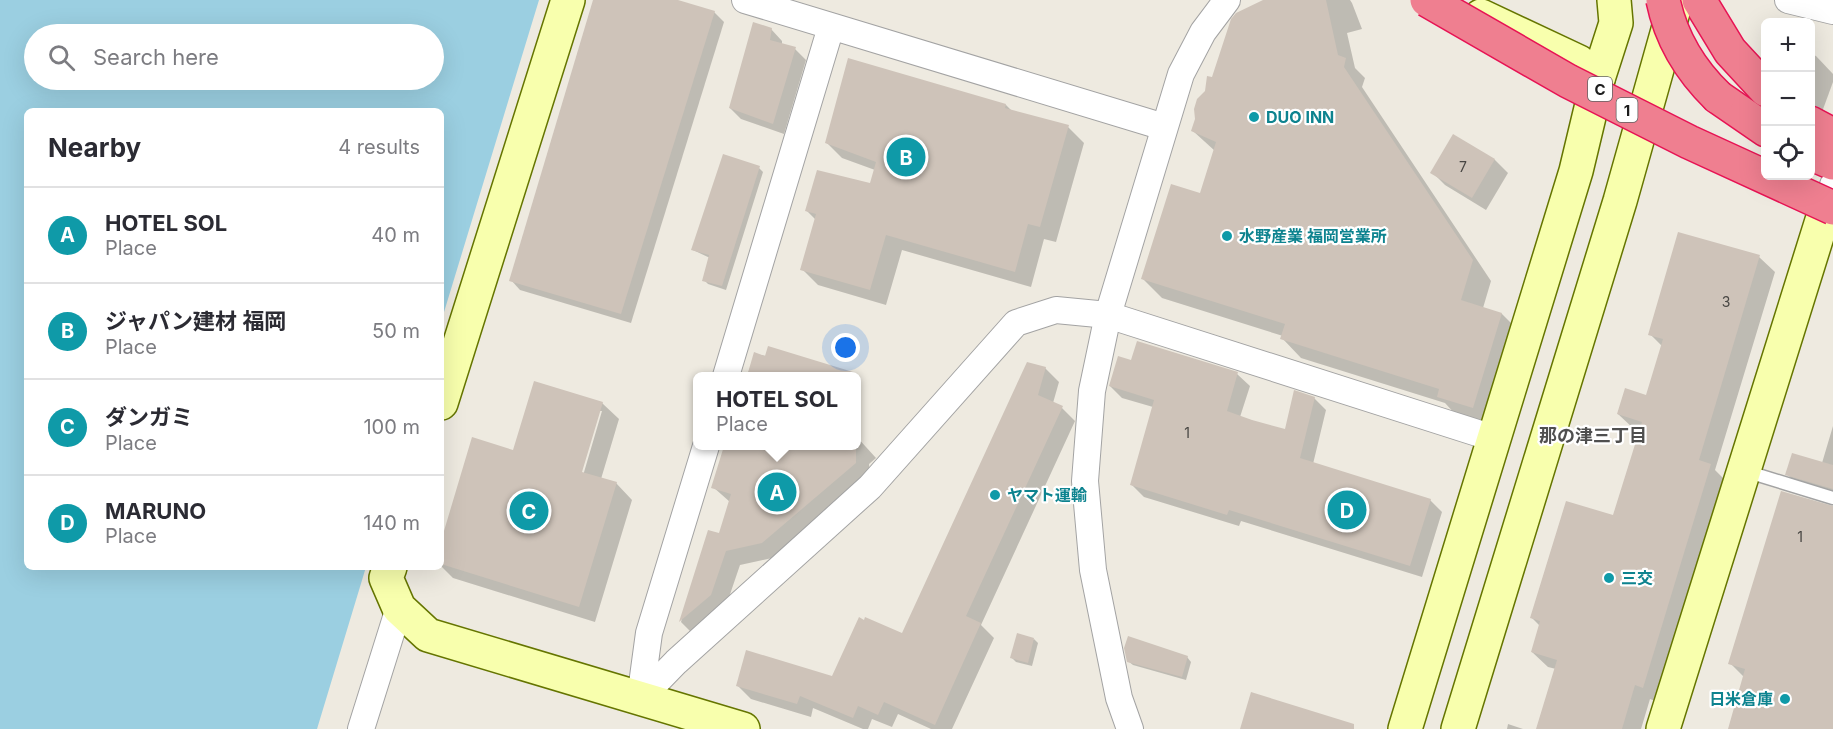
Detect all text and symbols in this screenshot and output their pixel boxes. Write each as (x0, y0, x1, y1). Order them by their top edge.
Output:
map controls (1761, 18, 1815, 180)
button: + (1761, 18, 1815, 72)
search box (24, 24, 444, 90)
icon: search (45, 41, 78, 74)
text: Search here (93, 44, 219, 70)
button: − (1761, 72, 1815, 126)
road number: C (1588, 77, 1612, 101)
road number: 1 (1616, 98, 1638, 122)
place label: DUO INN (1266, 107, 1334, 127)
marker: DUO INN (1247, 110, 1261, 124)
button: locate (1761, 126, 1815, 180)
text: Nearby (48, 132, 141, 163)
pin: B (886, 134, 926, 180)
text: 4 results (338, 135, 420, 159)
house number: 7 (1459, 158, 1467, 175)
text: HOTEL SOL (105, 210, 227, 236)
text: A (60, 223, 75, 247)
text: 40 m (371, 223, 420, 247)
place label: 水野産業 福岡営業所 (1239, 226, 1387, 246)
marker: 水野産業 福岡営業所 (1220, 229, 1234, 243)
text: Place (105, 236, 157, 260)
house number: 3 (1722, 293, 1730, 310)
text: ジャパン建材 福岡 (105, 308, 286, 334)
text: B (61, 319, 74, 343)
text: 50 m (372, 319, 420, 343)
your location (831, 333, 860, 362)
text: Place (105, 335, 157, 359)
popup (693, 372, 861, 450)
text: HOTEL SOL (716, 386, 838, 412)
text: ダンガミ (105, 404, 193, 430)
text: Place (716, 412, 768, 436)
text: C (60, 415, 75, 439)
text: 100 m (363, 415, 420, 439)
house number: 1 (1184, 424, 1190, 441)
district label: 那の津三丁目 (1539, 425, 1647, 446)
text: Place (105, 431, 157, 455)
pin: A (758, 470, 796, 514)
place label: ヤマト運輸 (1007, 485, 1087, 505)
pin: C (510, 488, 548, 534)
marker: ヤマト運輸 (988, 488, 1002, 502)
pin: D (1328, 488, 1366, 532)
text: MARUNO (105, 498, 206, 524)
text: D (60, 511, 75, 535)
text: 140 m (363, 511, 420, 535)
text: Place (105, 524, 157, 548)
house number: 1 (1797, 528, 1803, 545)
place label: 三交 (1621, 568, 1653, 588)
marker: 三交 (1602, 571, 1616, 585)
place label: 日米倉庫 (1709, 689, 1773, 709)
marker: 日米倉庫 (1778, 692, 1792, 706)

